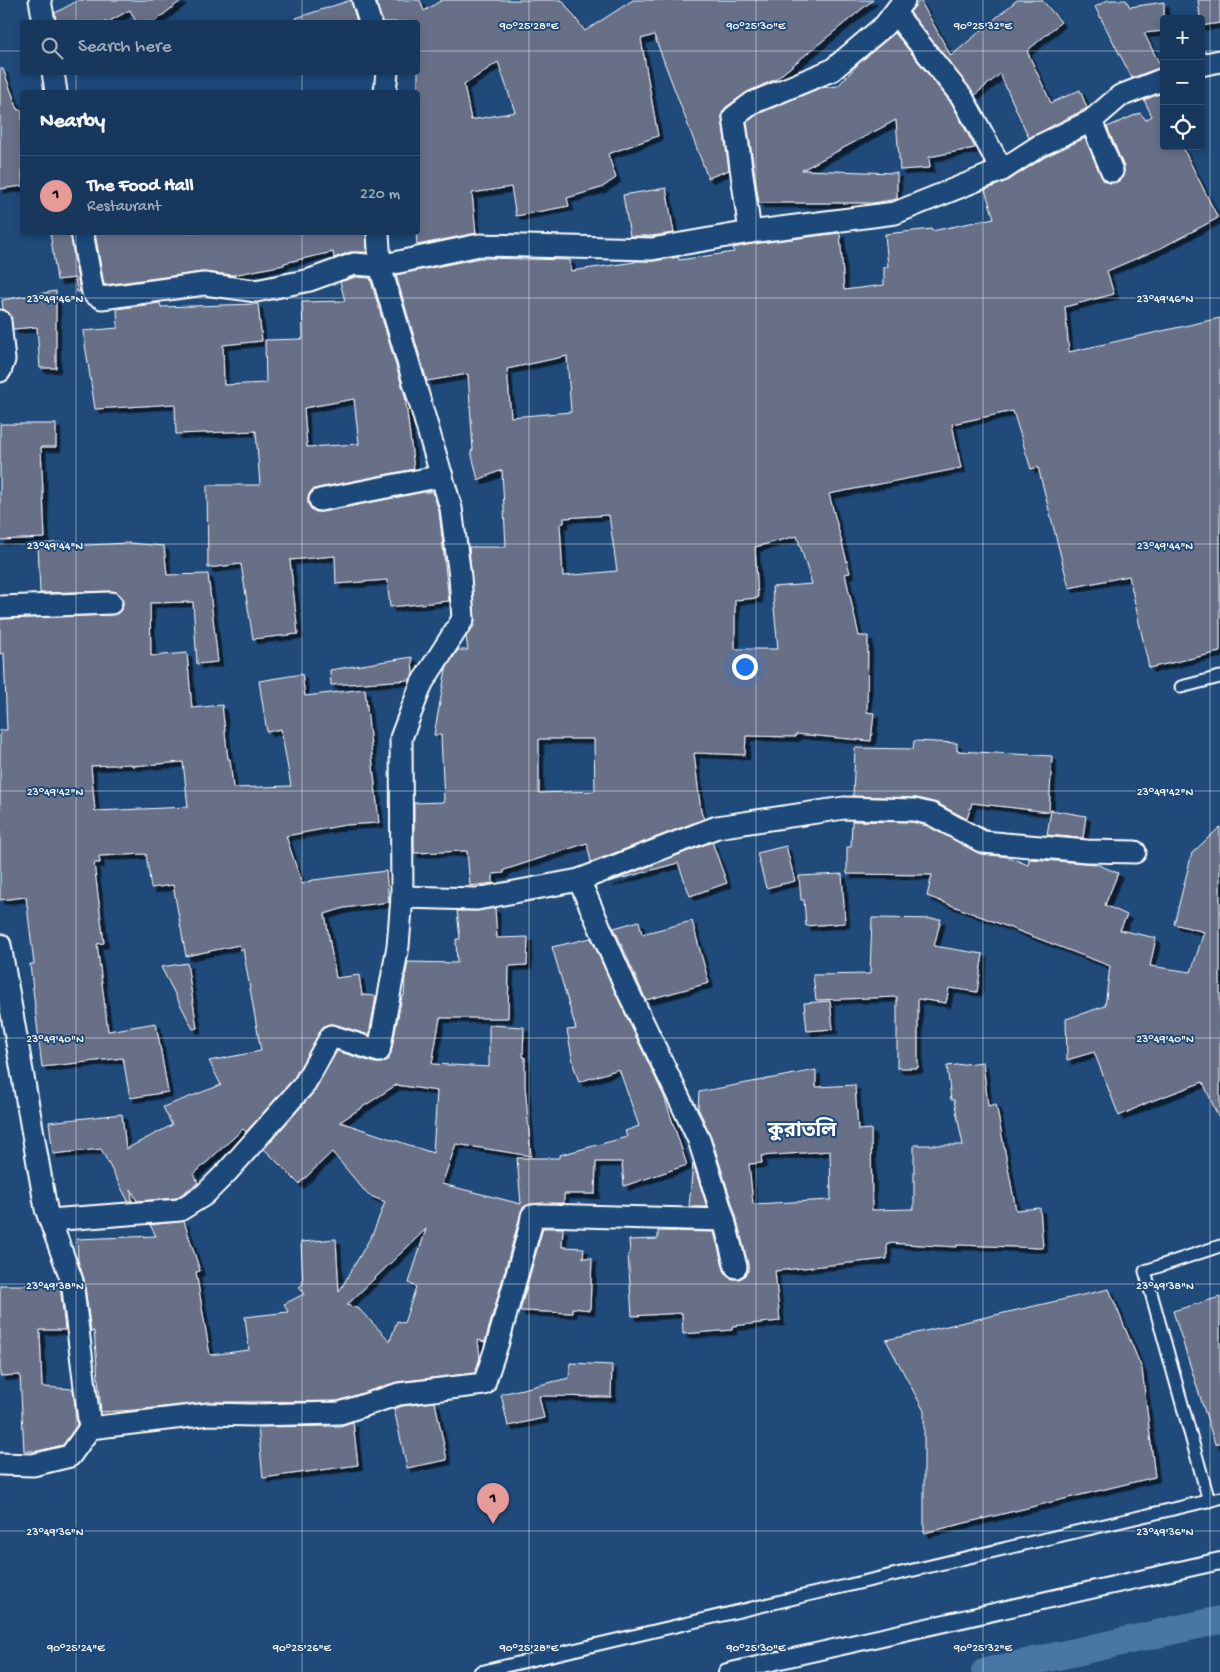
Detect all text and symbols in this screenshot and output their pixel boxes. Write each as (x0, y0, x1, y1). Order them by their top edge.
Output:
map controls (1160, 15, 1205, 150)
button: + (1160, 15, 1205, 60)
search box (20, 20, 420, 75)
text: 90°25'28"E (499, 20, 559, 34)
text: 90°25'30"E (726, 20, 786, 34)
text: 90°25'32"E (953, 20, 1013, 34)
icon: search (38, 34, 66, 62)
text: Search here (78, 36, 172, 59)
button: − (1160, 60, 1205, 105)
button: locate (1160, 105, 1205, 150)
text: Nearby (40, 110, 105, 135)
text: The Food Hall (87, 175, 194, 198)
text: 1 (53, 186, 59, 205)
text: 220 m (360, 186, 400, 205)
text: Restaurant (87, 198, 161, 217)
text: 23°49'46"N (27, 293, 84, 307)
text: 23°49'46"N (1137, 293, 1194, 307)
text: 23°49'44"N (27, 540, 83, 554)
text: 23°49'44"N (1137, 540, 1193, 554)
your location (732, 654, 758, 680)
text: 23°49'42"N (27, 786, 83, 800)
text: 23°49'42"N (1137, 786, 1193, 800)
text: 23°49'40"N (26, 1033, 84, 1047)
text: 23°49'40"N (1136, 1033, 1194, 1047)
district label: কুরাতলি (767, 1117, 837, 1144)
text: 23°49'38"N (26, 1280, 84, 1294)
text: 23°49'38"N (1136, 1280, 1194, 1294)
pin: 1 (477, 1483, 509, 1524)
text: 23°49'36"N (26, 1526, 84, 1540)
text: 23°49'36"N (1136, 1526, 1194, 1540)
text: 90°25'24"E (46, 1642, 105, 1656)
text: 90°25'26"E (272, 1642, 331, 1656)
text: 90°25'28"E (499, 1642, 559, 1656)
text: 90°25'30"E (726, 1642, 786, 1656)
text: 90°25'32"E (953, 1642, 1013, 1656)

